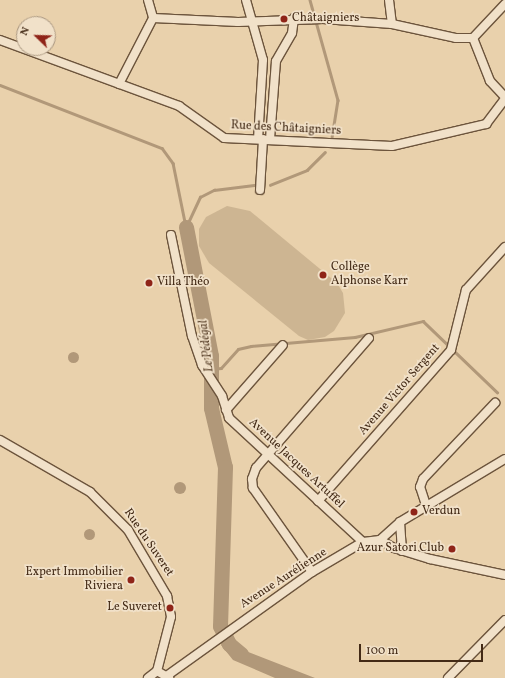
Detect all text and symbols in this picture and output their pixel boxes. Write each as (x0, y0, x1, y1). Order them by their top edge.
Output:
place label: Châtaigniers (292, 12, 359, 26)
marker: Châtaigniers (279, 14, 289, 24)
north arrow (16, 16, 56, 56)
text: N (17, 25, 34, 38)
street label: Rue des Châtaigniers (230, 119, 342, 139)
place label: Collège Alphonse Karr (331, 261, 408, 289)
marker: Collège Alphonse Karr (318, 270, 328, 280)
place label: Villa Théo (157, 276, 210, 290)
marker: Villa Théo (144, 278, 154, 288)
water label: Le Pédégal (196, 319, 218, 373)
street label: Avenue Victor Sergent (356, 341, 444, 439)
street label: Avenue Jacques Artuffel (245, 416, 347, 512)
place label: Verdun (422, 505, 461, 519)
street label: Rue du Suveret (120, 506, 176, 580)
marker: Verdun (409, 507, 419, 517)
place label: Azur Satori Club (357, 542, 444, 556)
marker: Azur Satori Club (447, 544, 457, 554)
street label: Avenue Aurélienne (238, 546, 330, 612)
place label: Expert Immobilier Riviera (25, 566, 123, 594)
marker: Expert Immobilier Riviera (126, 575, 136, 585)
place label: Le Suveret (107, 601, 162, 615)
marker: Le Suveret (165, 603, 175, 613)
scale bar (361, 636, 485, 662)
text: 100 m (366, 643, 398, 659)

